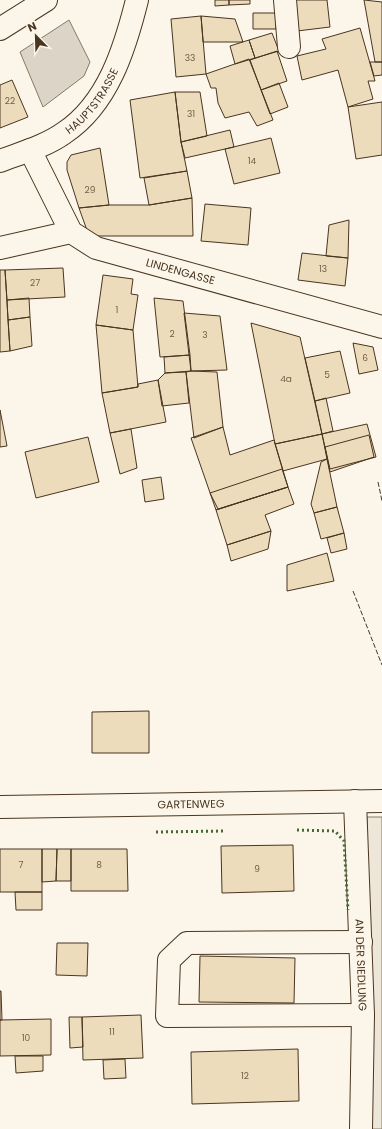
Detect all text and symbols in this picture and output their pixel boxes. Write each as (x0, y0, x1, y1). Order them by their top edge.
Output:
north arrow (16, 16, 56, 56)
text: N (25, 18, 39, 36)
house number: 33 (185, 52, 195, 64)
street label: HAUPTSTRASSE (62, 65, 122, 138)
house number: 22 (5, 95, 15, 107)
house number: 31 (187, 108, 195, 120)
house number: 14 (248, 155, 257, 167)
house number: 29 (85, 184, 96, 196)
street label: LINDENGASSE (144, 254, 217, 288)
house number: 13 (319, 263, 327, 275)
house number: 27 (30, 277, 40, 289)
house number: 1 (116, 304, 119, 316)
house number: 2 (169, 328, 175, 340)
house number: 3 (202, 329, 208, 341)
house number: 6 (362, 352, 368, 364)
house number: 5 (324, 369, 330, 381)
house number: 4a (280, 373, 292, 385)
street label: GARTENWEG (157, 795, 225, 813)
house number: 7 (19, 859, 24, 871)
house number: 8 (96, 859, 102, 871)
house number: 9 (254, 863, 260, 875)
street label: AN DER SIEDLUNG (351, 918, 371, 1012)
house number: 11 (109, 1026, 115, 1038)
house number: 10 (22, 1032, 31, 1044)
house number: 12 (241, 1070, 249, 1082)

